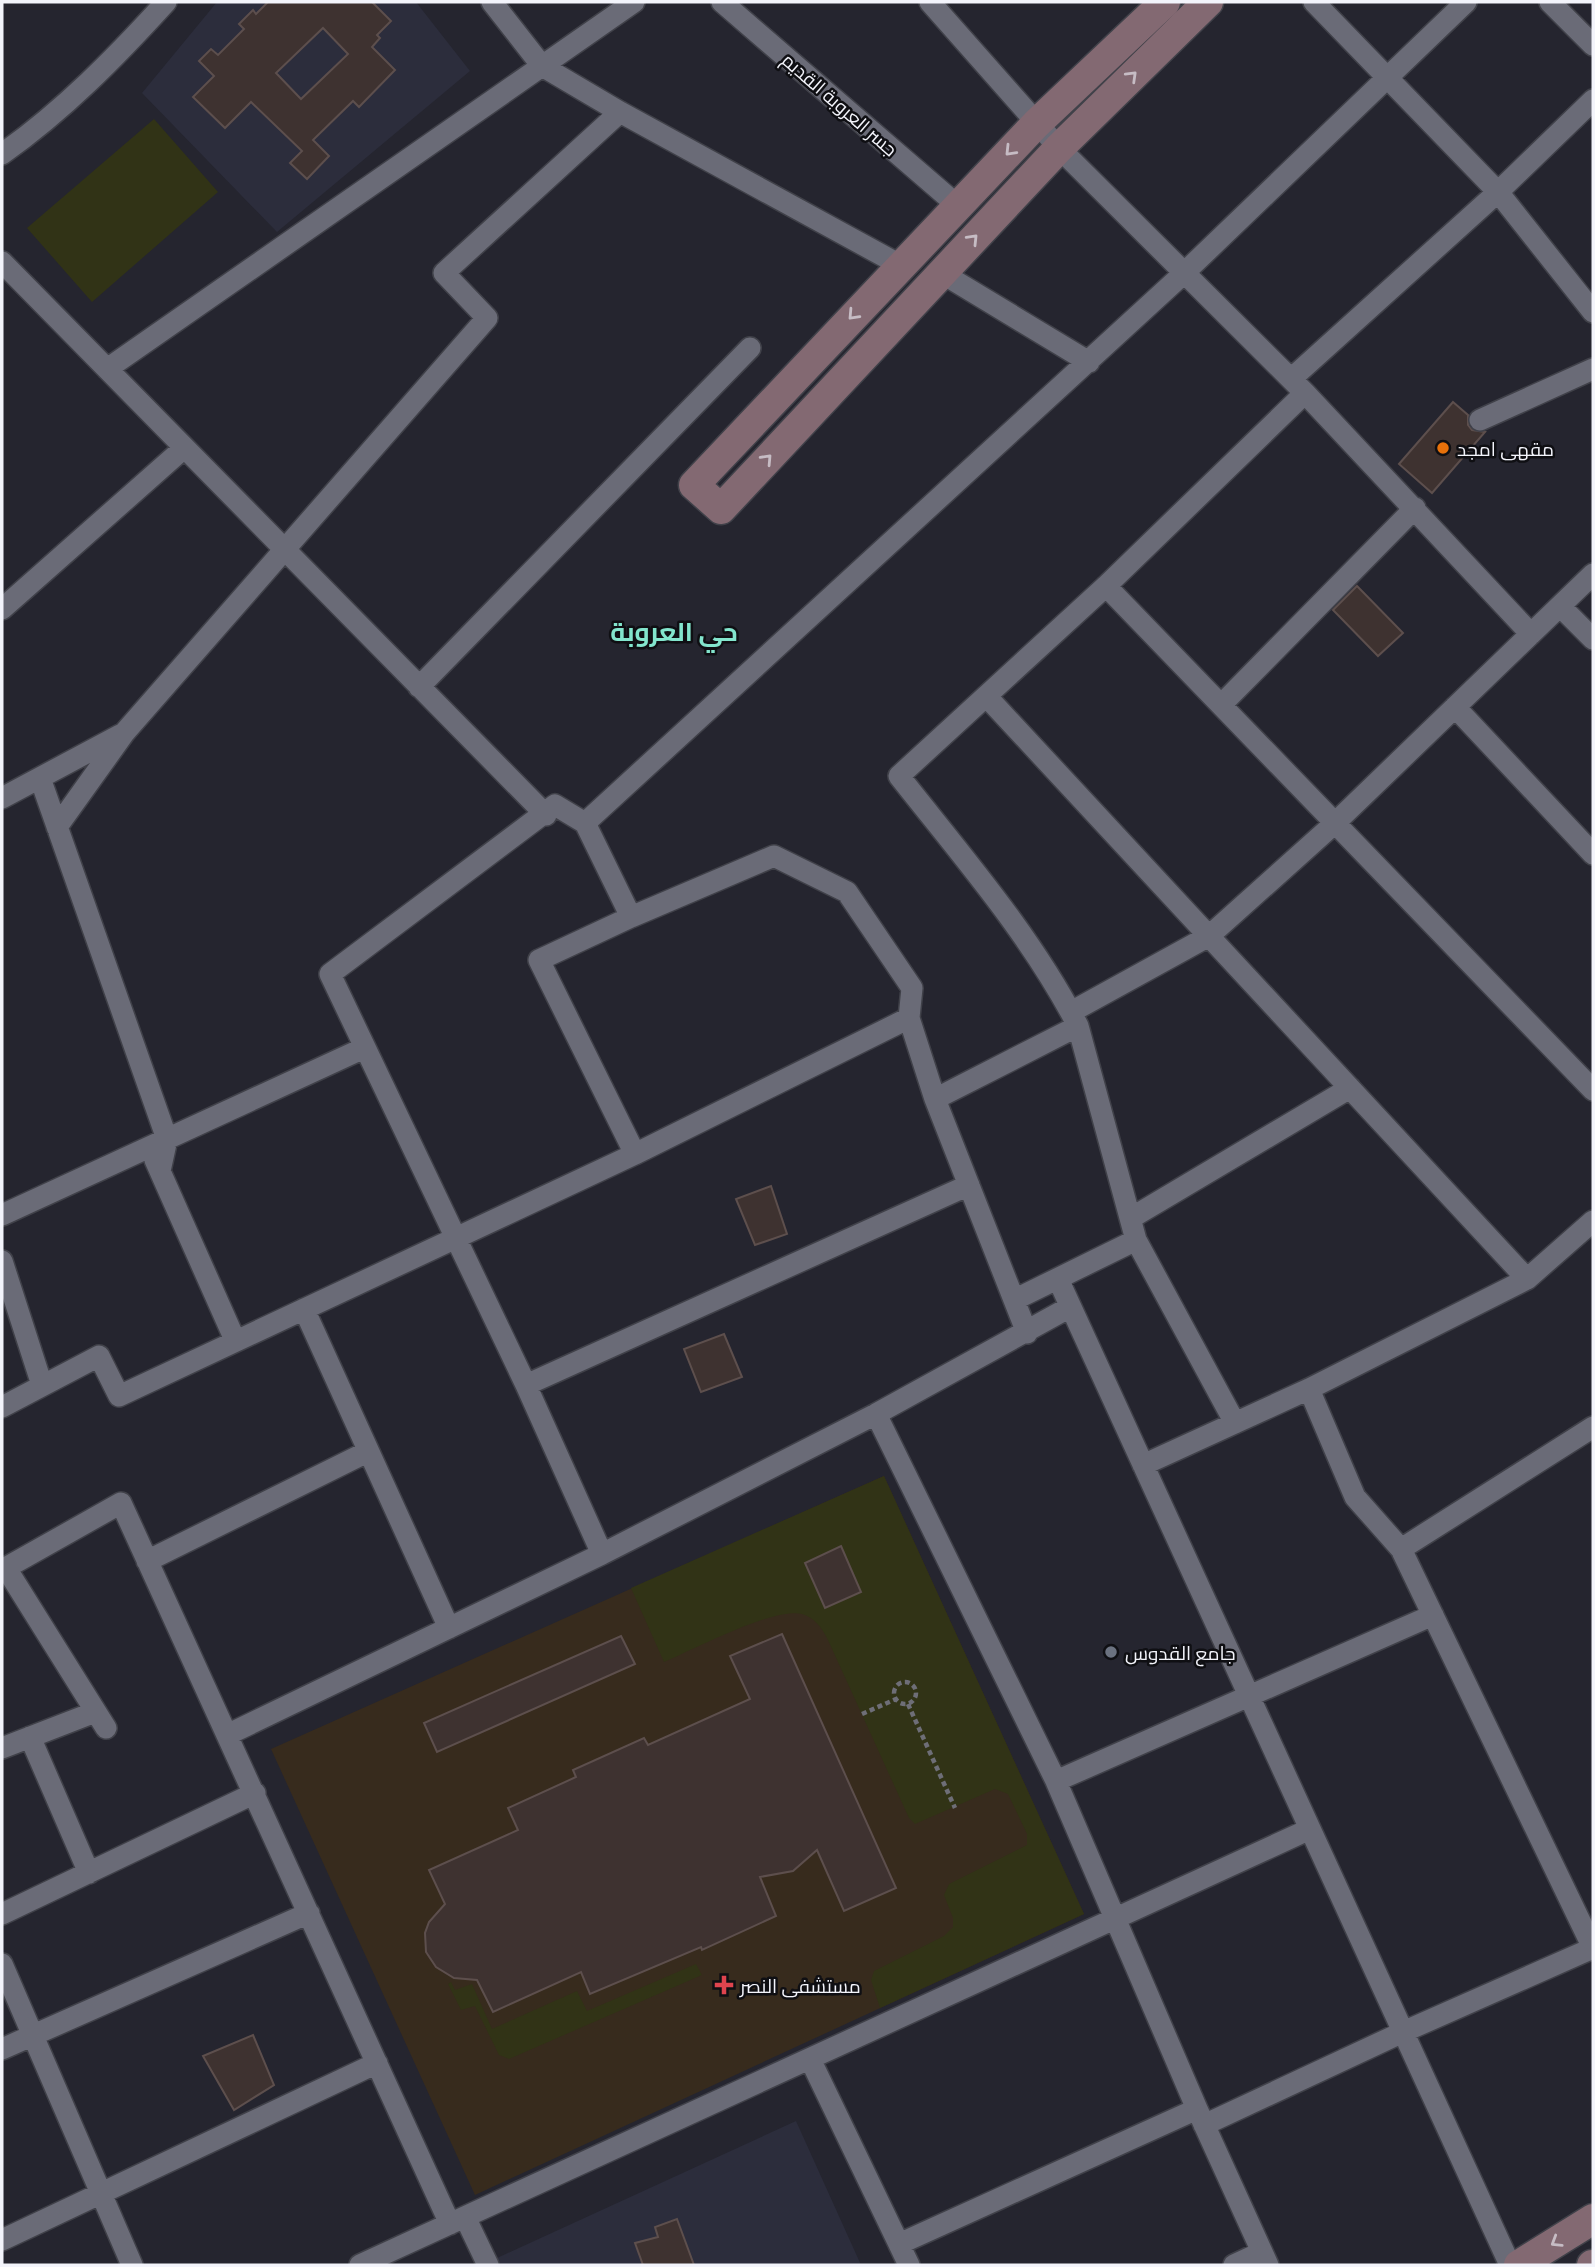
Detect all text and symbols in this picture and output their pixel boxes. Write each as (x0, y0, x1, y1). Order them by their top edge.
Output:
street label: جسر العروبة القديم (776, 48, 902, 163)
one-way arrow (1124, 72, 1137, 85)
one-way arrow (1005, 143, 1018, 156)
one-way arrow (964, 234, 977, 247)
one-way arrow (849, 307, 861, 320)
place label: مقهى امجد (1457, 437, 1554, 461)
marker: مقهى امجد (1435, 440, 1451, 456)
one-way arrow (759, 454, 771, 467)
district label: حي العروبة (610, 615, 738, 653)
place label: جامع القدوس (1125, 1641, 1236, 1667)
marker: جامع القدوس (1103, 1644, 1119, 1660)
place label: مستشفى النصر (739, 1974, 861, 1998)
marker: مستشفى النصر (714, 1975, 734, 1995)
one-way arrow (1551, 2234, 1564, 2247)

